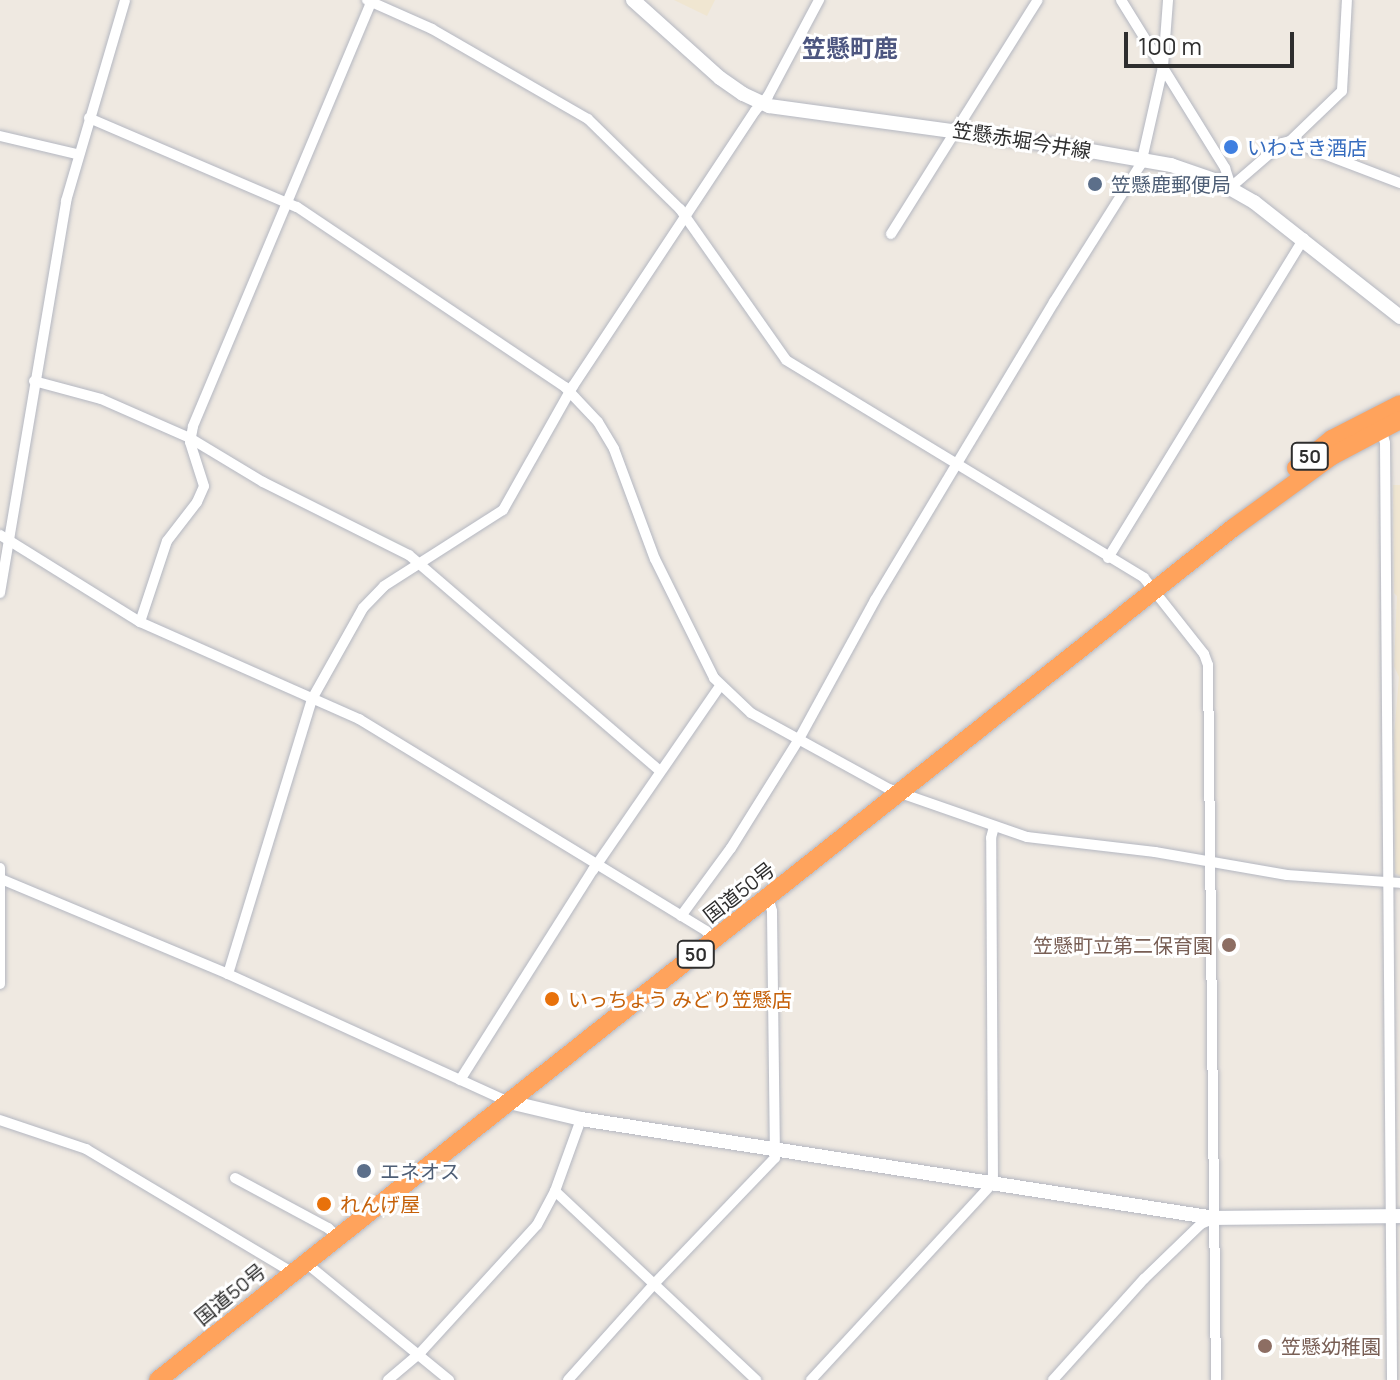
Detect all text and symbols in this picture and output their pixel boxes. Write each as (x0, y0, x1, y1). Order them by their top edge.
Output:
scale bar (1128, 16, 1298, 66)
text: 100 m (1138, 29, 1202, 62)
district label: 笠懸町鹿 (802, 34, 898, 62)
street label: 笠懸赤堀今井線 (951, 117, 1093, 163)
place label: いわさき酒店 (1247, 135, 1367, 159)
marker: いわさき酒店 (1222, 138, 1240, 156)
place label: 笠懸鹿郵便局 (1111, 172, 1231, 196)
marker: 笠懸鹿郵便局 (1086, 175, 1104, 193)
road number: 50 (1290, 442, 1330, 470)
street label: 国道50号 (699, 857, 779, 927)
place label: 笠懸町立第二保育園 (1033, 933, 1213, 957)
marker: 笠懸町立第二保育園 (1220, 936, 1238, 954)
road number: 50 (676, 940, 716, 968)
place label: いっちょう みどり笠懸店 (568, 987, 792, 1011)
marker: いっちょう みどり笠懸店 (543, 990, 561, 1008)
place label: エネオス (380, 1159, 460, 1183)
marker: エネオス (355, 1162, 373, 1180)
place label: れんげ屋 (340, 1192, 420, 1216)
marker: れんげ屋 (315, 1195, 333, 1213)
street label: 国道50号 (190, 1258, 270, 1330)
place label: 笠懸幼稚園 (1281, 1334, 1381, 1358)
marker: 笠懸幼稚園 (1256, 1337, 1274, 1355)

